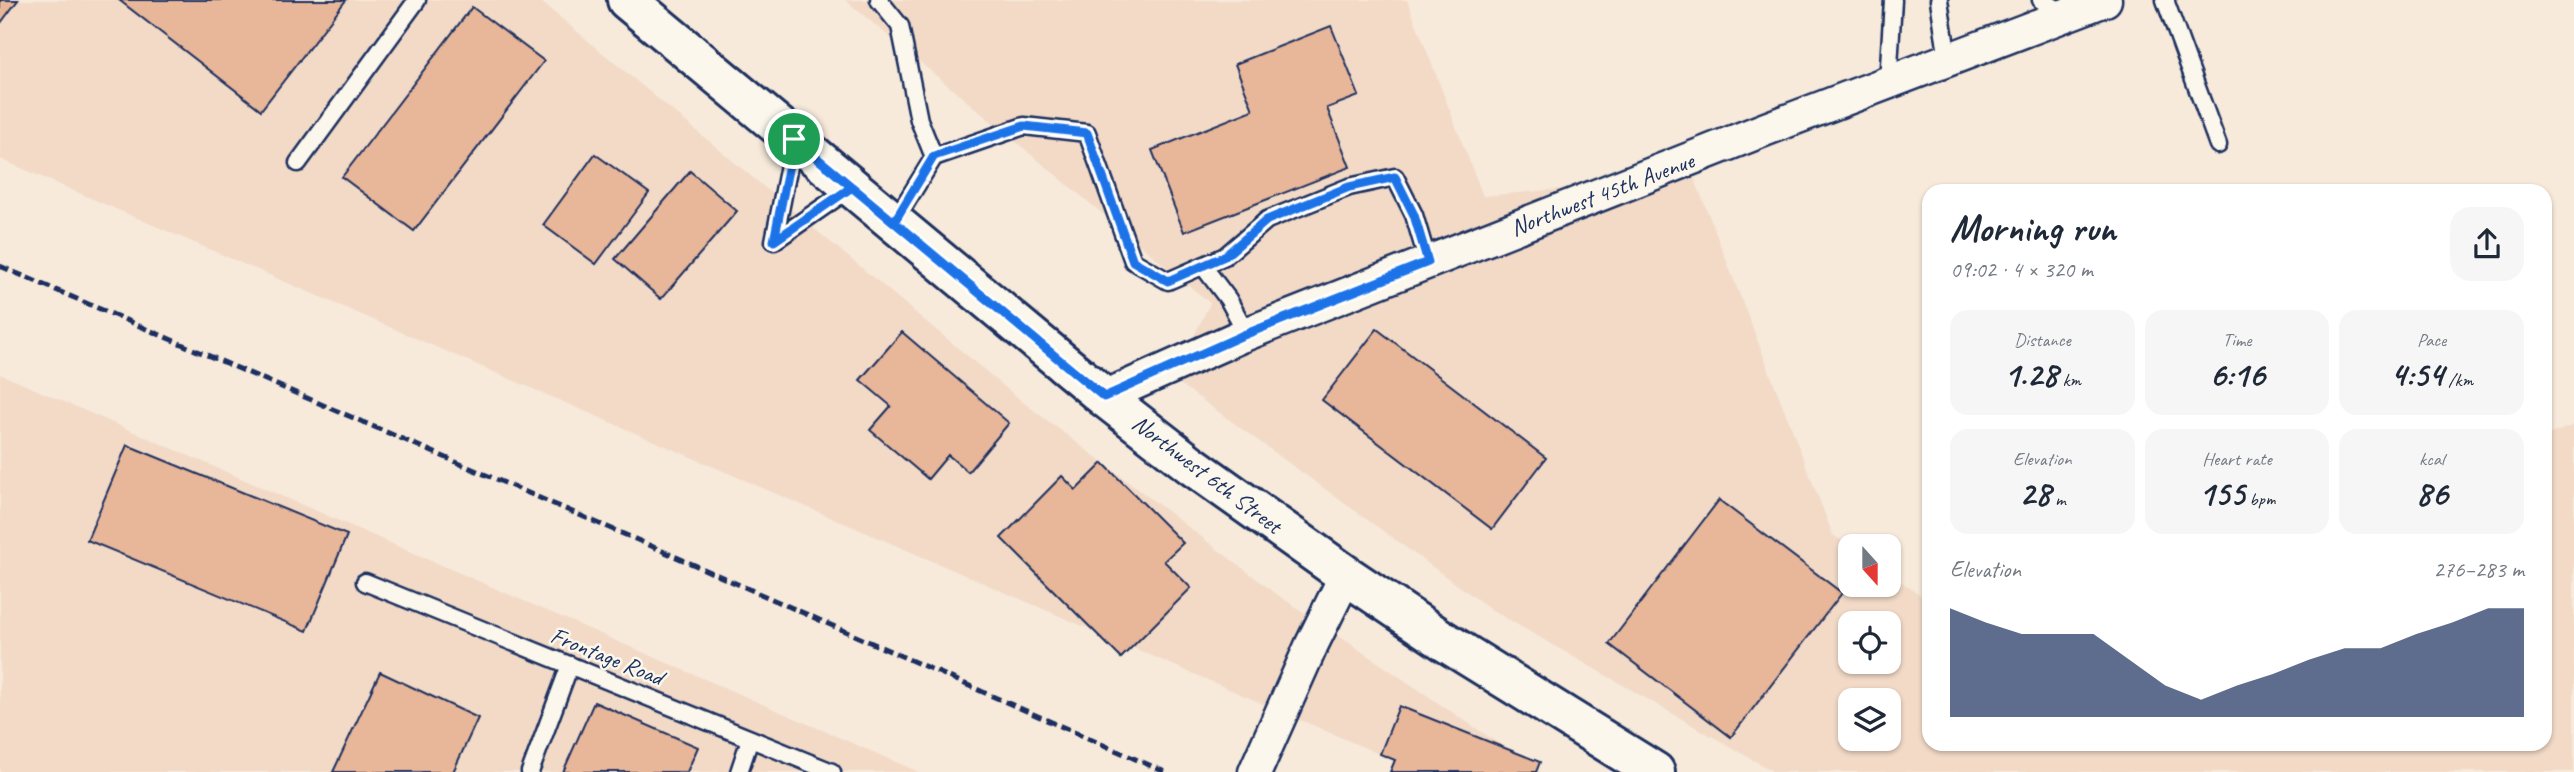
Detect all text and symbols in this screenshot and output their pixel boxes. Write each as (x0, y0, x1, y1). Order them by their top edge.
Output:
pin (764, 109, 824, 169)
icon: arrive (775, 120, 813, 158)
street label: Northwest 45th Avenue (1506, 144, 1700, 243)
text: Morning run (1950, 205, 2116, 252)
button: share (2450, 207, 2524, 281)
text: 09:02 · 4 × 320 m (1950, 255, 2093, 284)
text: Distance (2014, 328, 2071, 352)
text: Time (2222, 328, 2252, 352)
text: Pace (2417, 328, 2446, 352)
text: 1.28 (2004, 352, 2058, 397)
text: 6:16 (2209, 352, 2265, 397)
text: 4:54 (2390, 352, 2444, 397)
text: km (2058, 368, 2081, 392)
text: /km (2444, 368, 2473, 392)
street label: Northwest 6th Street (1126, 408, 1289, 541)
text: Elevation (2013, 447, 2072, 471)
text: Heart rate (2202, 447, 2272, 471)
text: kcal (2419, 447, 2444, 471)
text: 28 (2019, 471, 2050, 516)
text: 155 (2199, 471, 2245, 516)
text: 86 (2416, 471, 2448, 516)
text: m (2050, 487, 2066, 511)
text: bpm (2245, 487, 2275, 511)
north arrow (1838, 534, 1900, 597)
map controls (1838, 534, 1901, 751)
text: Elevation (1950, 555, 2021, 584)
text: 276–283 m (2433, 555, 2524, 584)
button: locate (1838, 611, 1901, 674)
street label: Frontage Road (546, 620, 671, 693)
button: layers (1838, 688, 1901, 751)

